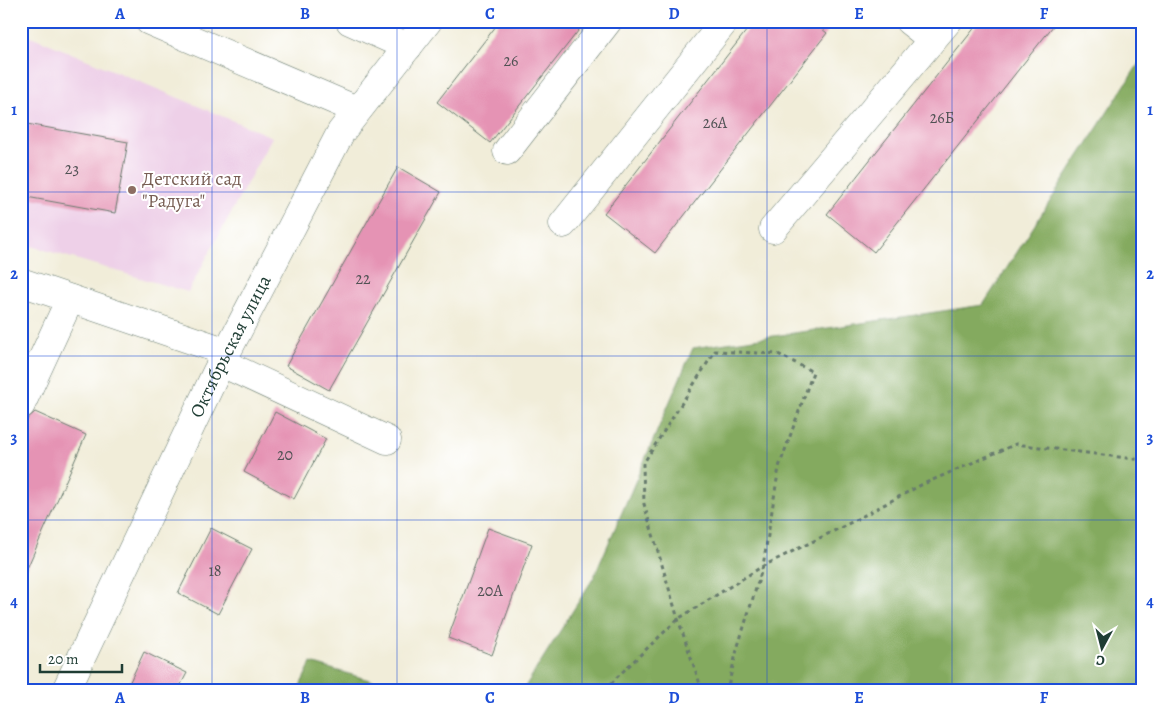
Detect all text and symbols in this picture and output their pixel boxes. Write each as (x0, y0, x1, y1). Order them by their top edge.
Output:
text: A (114, 3, 126, 25)
text: B (300, 3, 310, 25)
text: C (485, 3, 495, 25)
text: D (668, 3, 680, 25)
text: E (854, 3, 864, 25)
text: F (1040, 3, 1049, 25)
house number: 26 (504, 50, 519, 72)
text: 1 (11, 99, 17, 121)
text: 1 (1147, 99, 1153, 121)
house number: 26Б (930, 107, 954, 129)
house number: 26А (703, 112, 728, 134)
house number: 23 (65, 158, 79, 180)
place label: Детский сад "Радуга" (142, 166, 241, 214)
marker: Детский сад "Радуга" (126, 184, 138, 196)
text: 2 (10, 263, 18, 285)
text: 2 (1146, 263, 1154, 285)
house number: 22 (355, 268, 371, 290)
street label: Октябрьская улица (184, 270, 278, 422)
text: 3 (11, 427, 18, 449)
text: 3 (1147, 427, 1154, 449)
house number: 20 (277, 444, 293, 466)
house number: 18 (208, 560, 222, 582)
house number: 20А (477, 580, 503, 602)
text: 4 (10, 591, 18, 613)
text: 4 (1146, 591, 1154, 613)
north arrow (1076, 624, 1126, 674)
scale bar (40, 641, 122, 673)
text: 20 m (48, 649, 79, 669)
text: С (1095, 650, 1106, 670)
text: A (114, 687, 126, 709)
text: B (300, 687, 310, 709)
text: C (485, 687, 495, 709)
text: D (668, 687, 680, 709)
text: E (854, 687, 864, 709)
text: F (1040, 687, 1049, 709)

